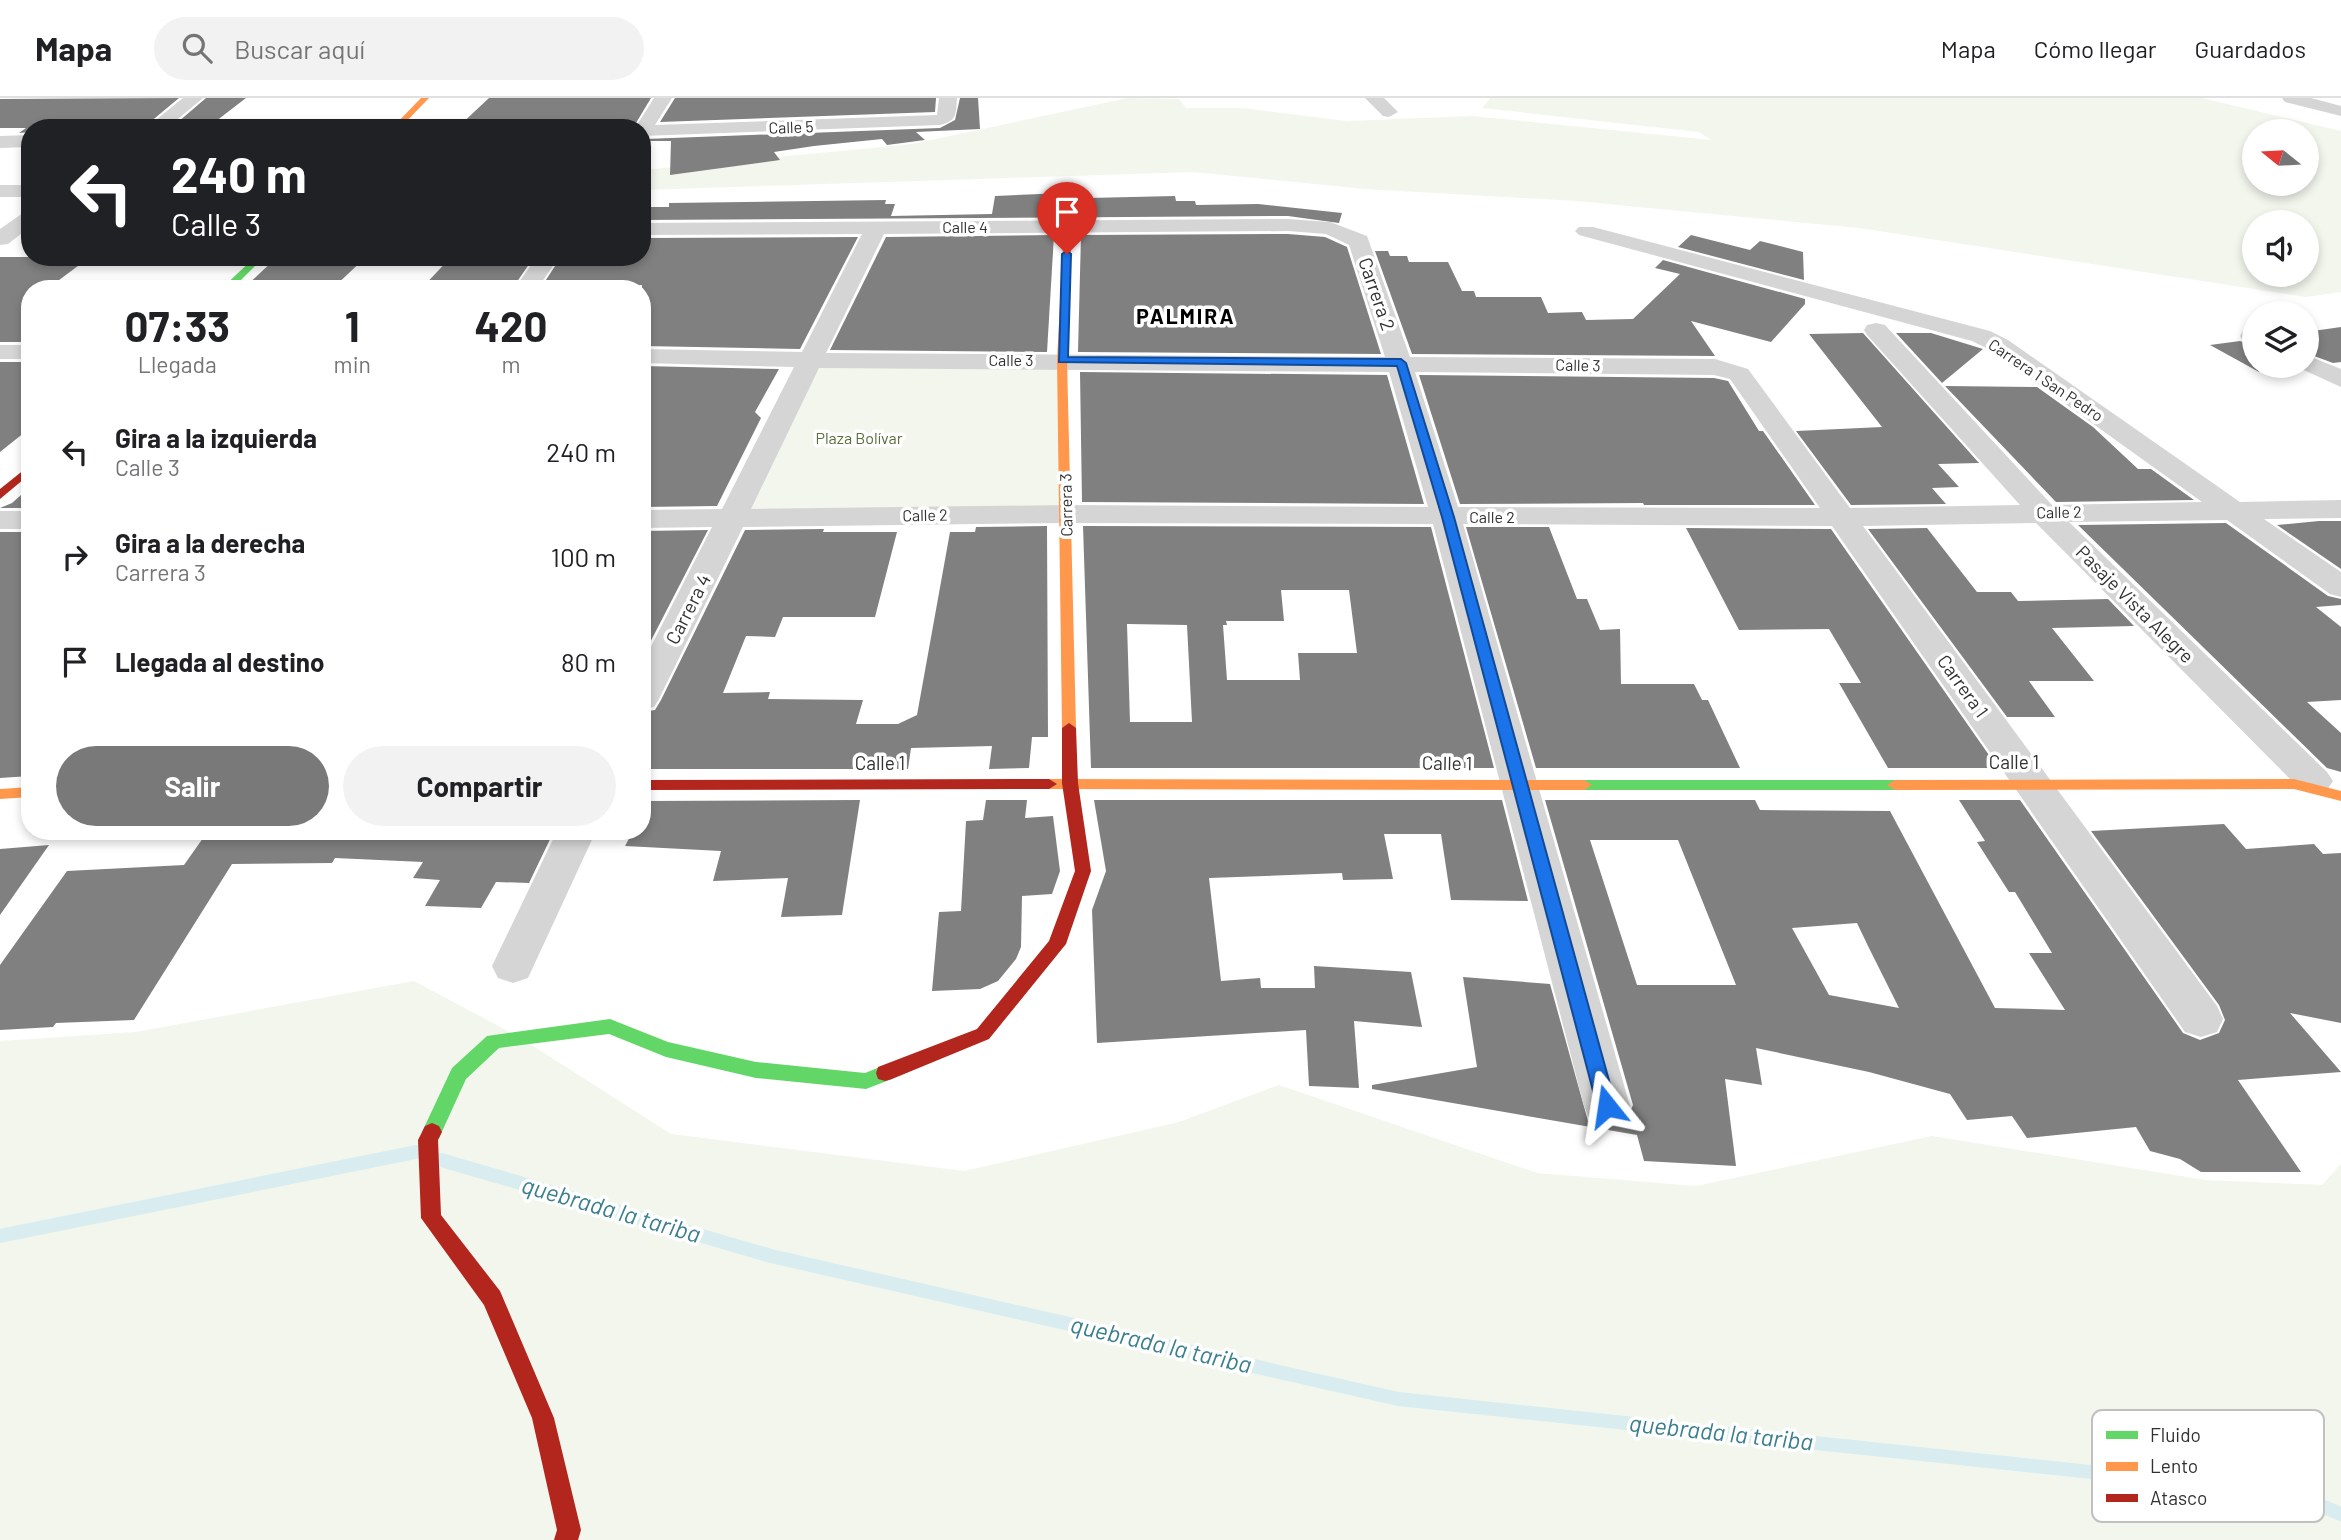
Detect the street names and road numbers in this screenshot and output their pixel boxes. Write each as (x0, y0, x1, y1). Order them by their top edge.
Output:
street label: Calle 5 (768, 116, 814, 137)
street label: Calle 4 (942, 217, 988, 236)
street label: Carrera 2 (1354, 254, 1401, 333)
street label: Carrera 1 San Pedro (1985, 334, 2107, 425)
street label: Calle 3 (988, 350, 1034, 369)
street label: Calle 3 (1555, 355, 1601, 374)
street label: Carrera 3 (1055, 473, 1076, 537)
street label: Calle 2 (2036, 502, 2082, 521)
street label: Calle 2 (902, 505, 948, 524)
street label: Calle 2 (1469, 507, 1515, 526)
street label: Pasaje Vista Alegre (2072, 540, 2199, 667)
street label: Carrera 4 (660, 570, 715, 648)
street label: Carrera 1 (1933, 650, 1994, 722)
street label: Calle 1 (1989, 750, 2039, 773)
street label: Calle 1 (855, 751, 905, 774)
street label: Calle 1 (1422, 751, 1472, 774)

